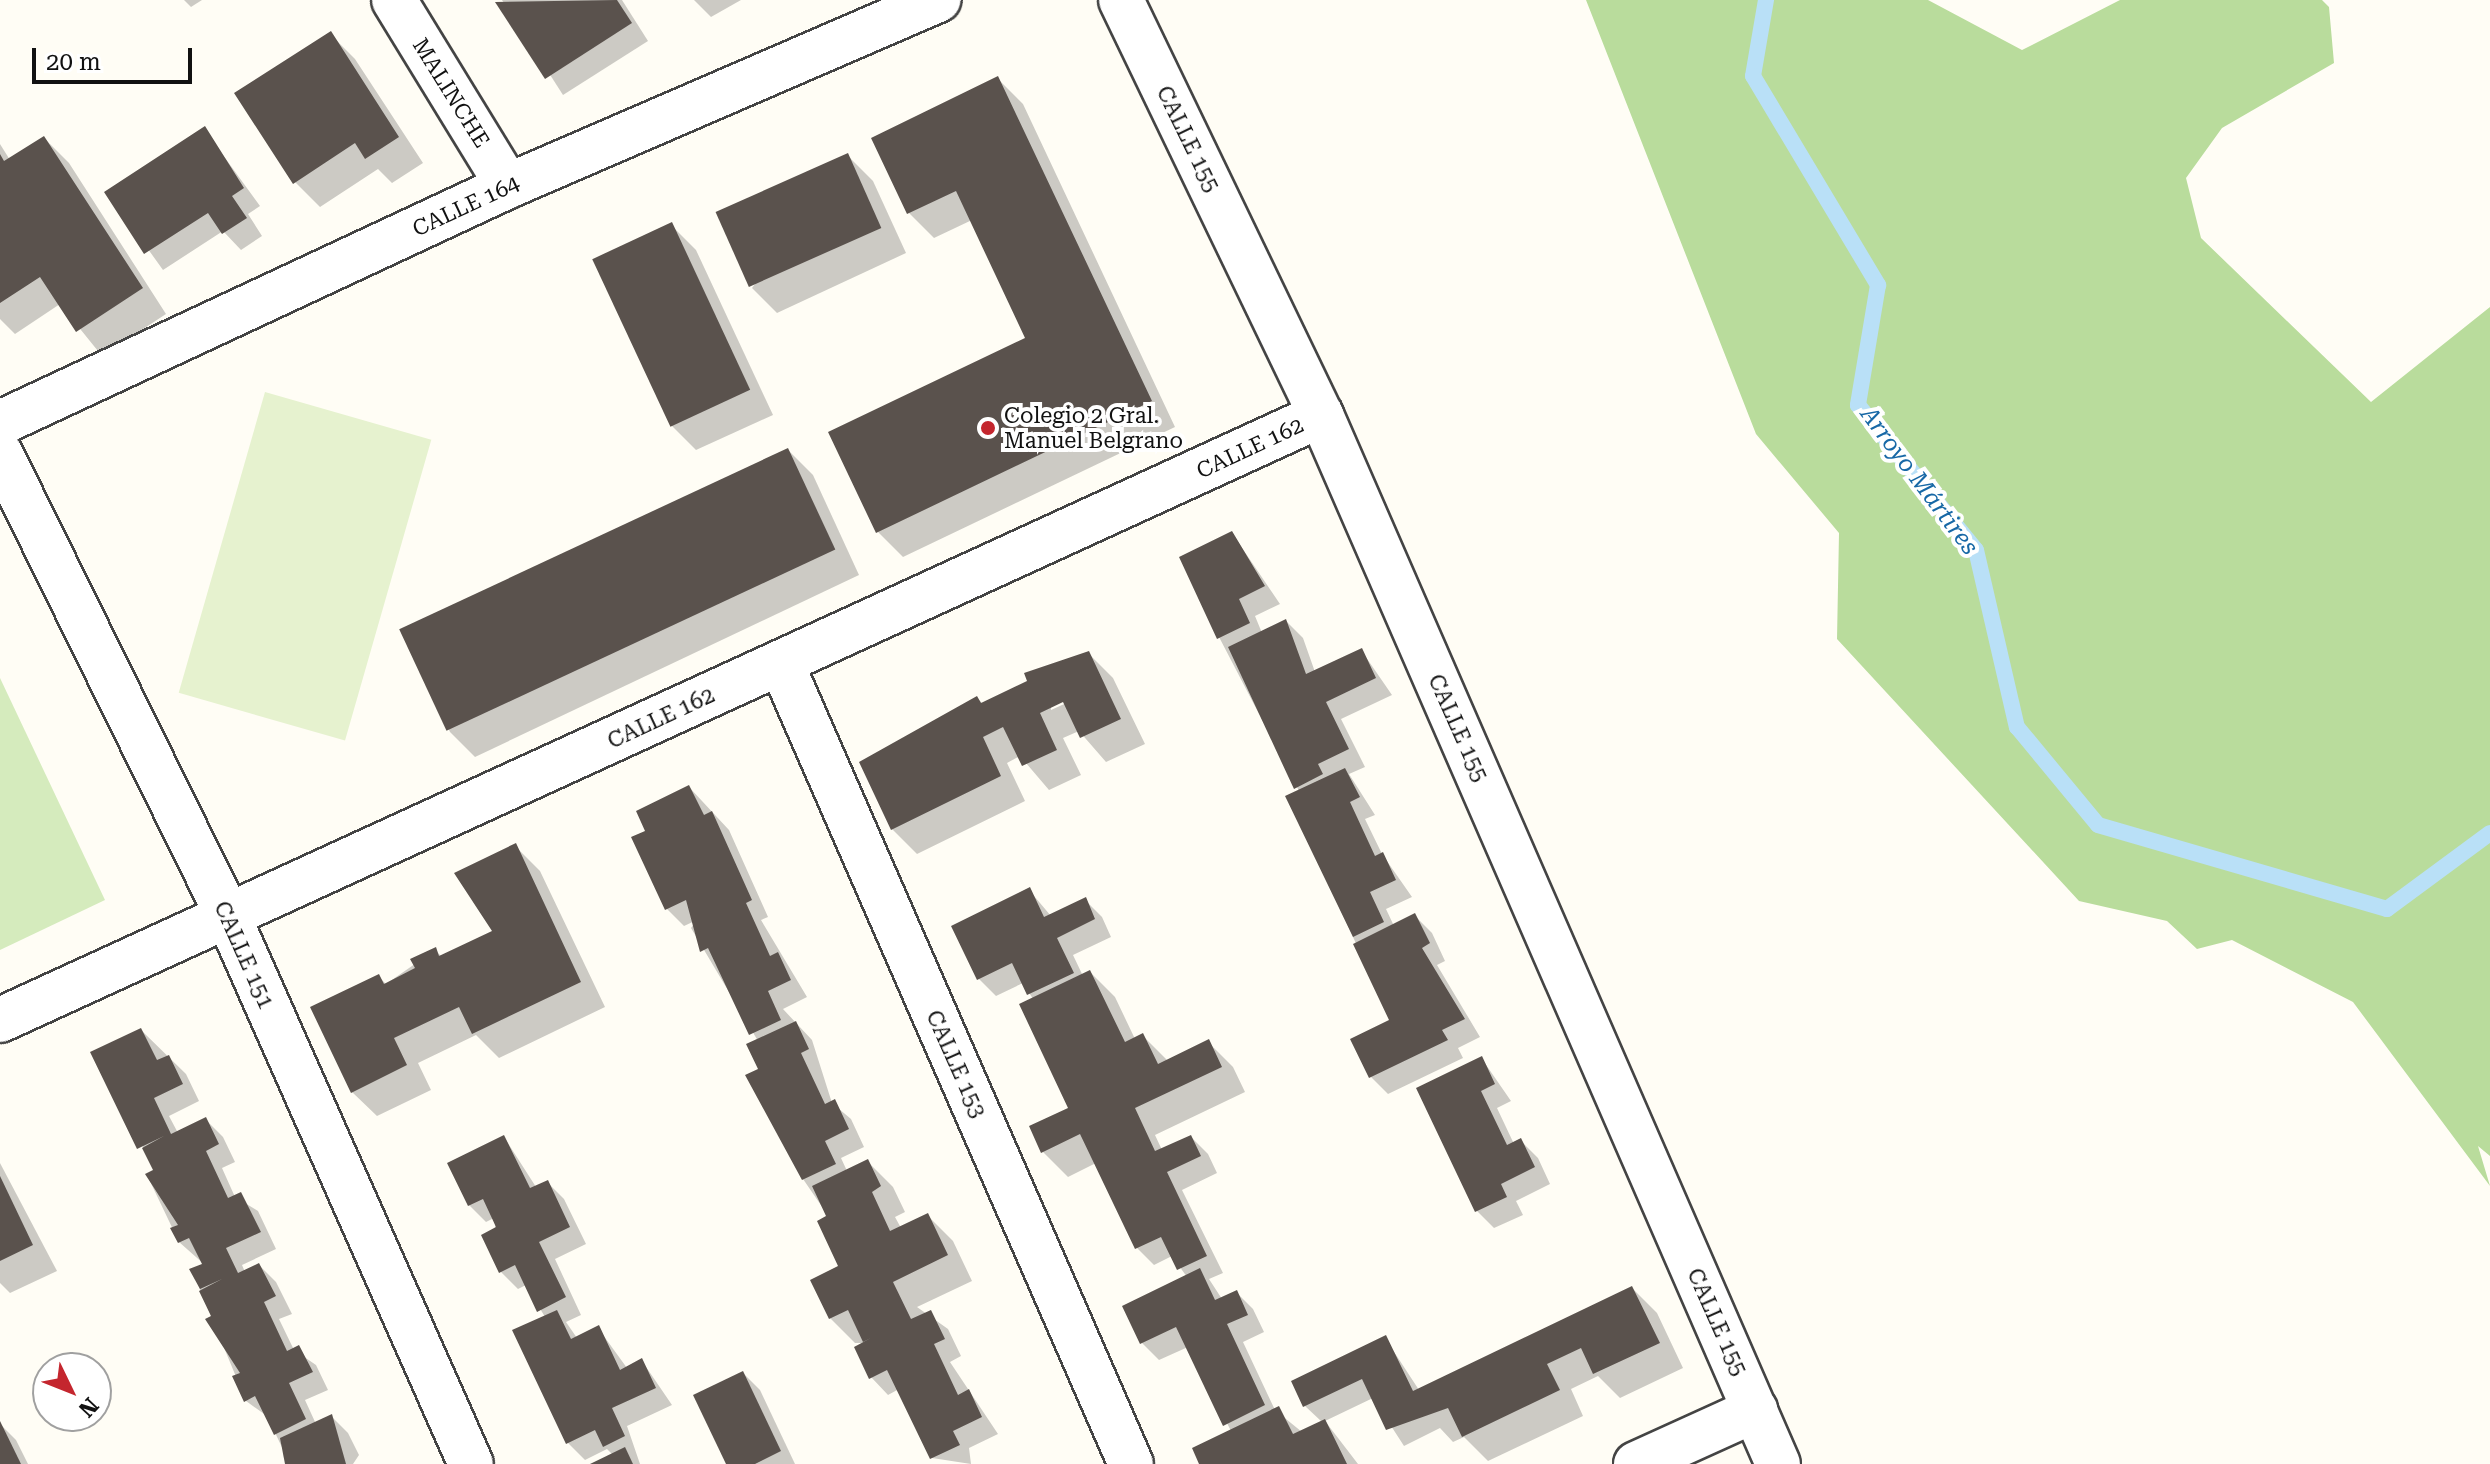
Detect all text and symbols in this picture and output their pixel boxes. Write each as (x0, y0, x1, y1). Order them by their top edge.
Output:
scale bar (36, 32, 196, 82)
street label: MALINCHE (407, 33, 495, 153)
text: 20 m (46, 48, 101, 76)
street label: CALLE 155 (1151, 82, 1225, 196)
street label: CALLE 164 (408, 170, 524, 242)
water label: Arroyo Mártires (1854, 401, 1984, 561)
place label: Colegio 2 Gral. Manuel Belgrano (1004, 402, 1183, 454)
street label: CALLE 162 (1192, 412, 1308, 484)
marker: Colegio 2 Gral. Manuel Belgrano (979, 419, 997, 437)
street label: CALLE 155 (1423, 670, 1493, 786)
street label: CALLE 162 (603, 682, 719, 754)
street label: CALLE 151 (209, 897, 279, 1013)
street label: CALLE 153 (921, 1006, 991, 1122)
street label: CALLE 155 (1682, 1264, 1752, 1380)
north arrow (32, 1352, 112, 1432)
text: N (74, 1393, 103, 1422)

